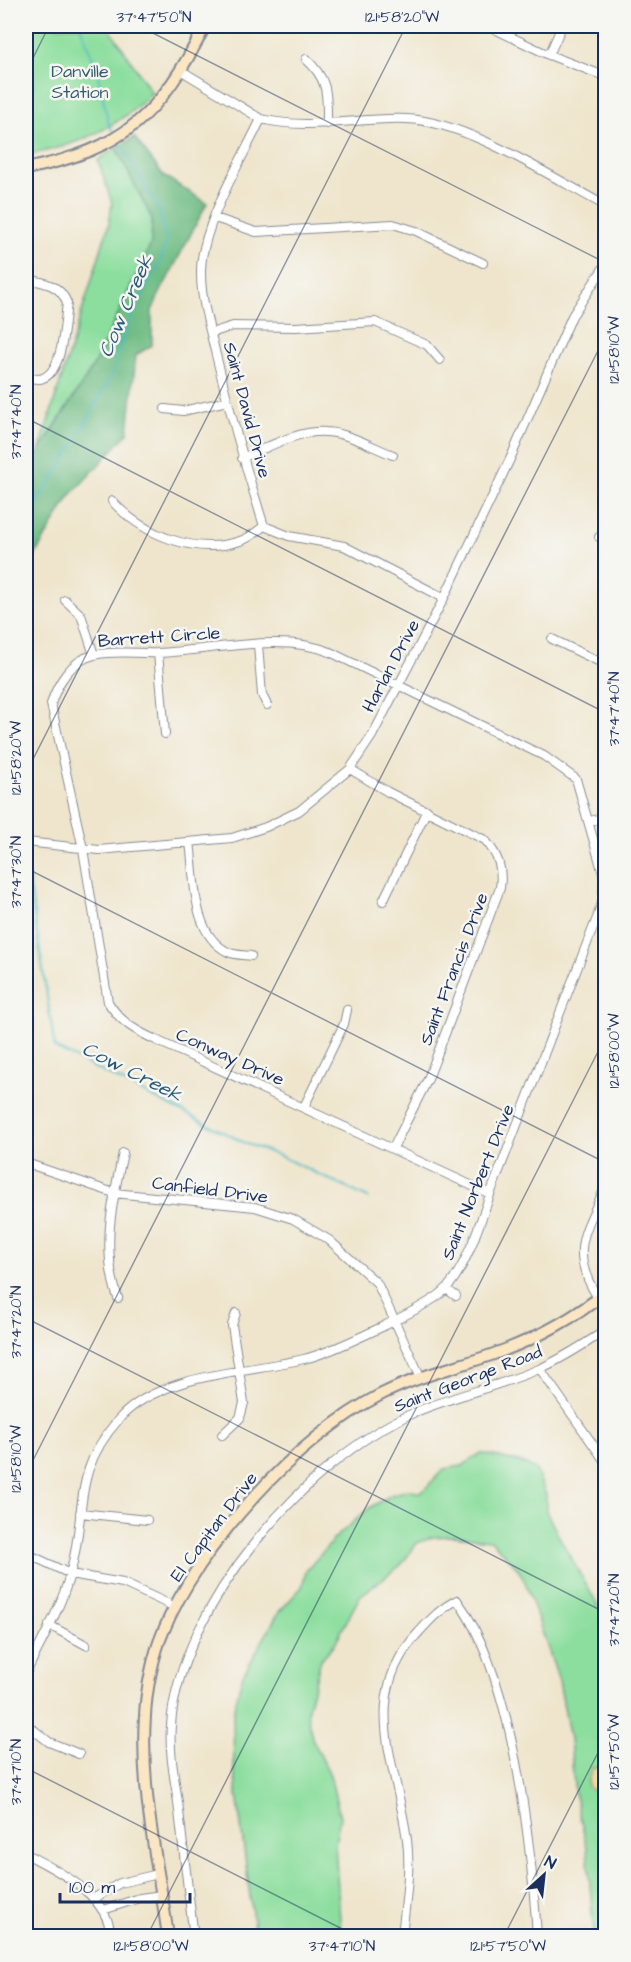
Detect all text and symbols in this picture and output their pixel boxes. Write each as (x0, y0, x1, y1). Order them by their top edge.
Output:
text: 37°47'50"N (116, 7, 192, 28)
text: 121°58'20"W (365, 7, 439, 28)
park label: Danville Station (51, 59, 109, 105)
water label: Cow Creek (92, 250, 160, 362)
text: 121°58'10"W (604, 316, 625, 384)
street label: Saint David Drive (217, 339, 277, 481)
text: 37°47'40"N (6, 385, 27, 459)
street label: Harlan Drive (356, 615, 426, 717)
street label: Barrett Circle (97, 620, 221, 654)
text: 37°47'40"N (604, 672, 625, 746)
text: 121°58'20"W (6, 721, 27, 795)
text: 37°47'30"N (6, 836, 27, 908)
street label: Saint Francis Drive (413, 889, 495, 1049)
text: 121°58'00"W (604, 1013, 625, 1089)
street label: Conway Drive (171, 1022, 288, 1093)
water label: Cow Creek (77, 1035, 187, 1109)
street label: Saint Norbert Drive (435, 1100, 521, 1264)
street label: Canfield Drive (151, 1170, 270, 1210)
text: 37°47'20"N (6, 1285, 27, 1359)
street label: Saint George Road (390, 1339, 546, 1420)
text: 121°58'10"W (6, 1425, 27, 1493)
street label: El Capitan Drive (164, 1467, 264, 1587)
text: 37°47'20"N (604, 1573, 625, 1647)
text: 121°57'50"W (604, 1714, 625, 1790)
text: 37°47'10"N (6, 1739, 27, 1805)
north arrow (514, 1845, 574, 1905)
text: N (541, 1850, 560, 1875)
scale bar (60, 1866, 190, 1904)
text: 100 m (69, 1875, 115, 1900)
text: 121°58'00"W (113, 1936, 189, 1957)
text: 37°47'10"N (309, 1936, 375, 1957)
text: 121°57'50"W (470, 1936, 546, 1957)

